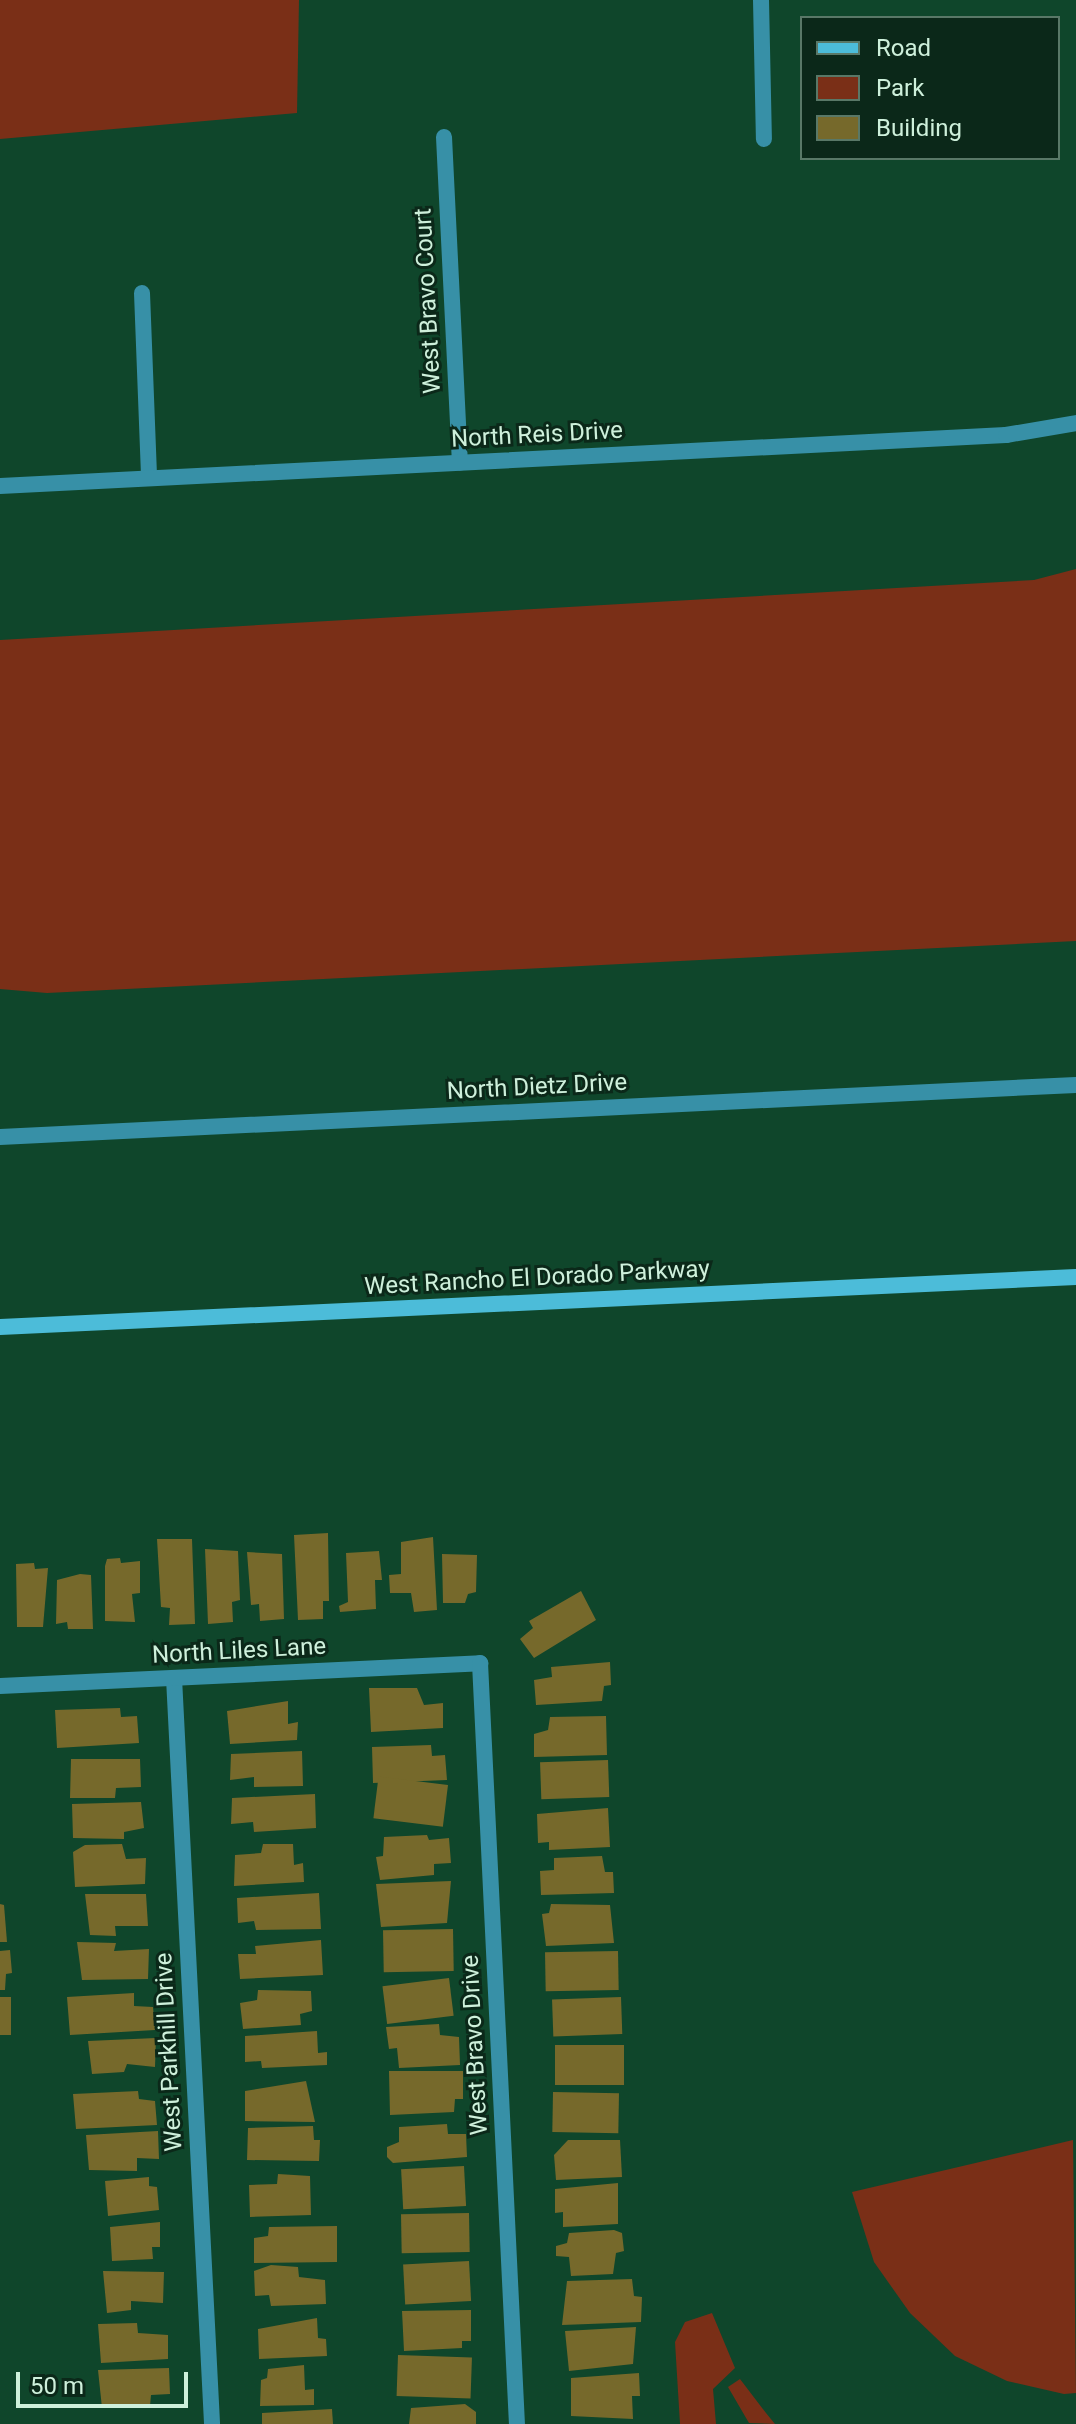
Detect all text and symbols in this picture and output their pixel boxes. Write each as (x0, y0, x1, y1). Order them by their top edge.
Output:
legend (800, 16, 1060, 160)
text: Road (876, 34, 931, 62)
text: Park (876, 74, 924, 102)
text: Building (876, 114, 962, 142)
street label: West Bravo Court (409, 208, 447, 394)
street label: North Reis Drive (450, 416, 624, 454)
street label: North Dietz Drive (446, 1068, 628, 1106)
street label: West Rancho El Dorado Parkway (364, 1255, 710, 1301)
street label: North Liles Lane (151, 1632, 327, 1670)
street label: West Parkhill Drive (149, 1952, 189, 2152)
street label: West Bravo Drive (456, 1954, 494, 2136)
scale bar (20, 2356, 192, 2406)
text: 50 m (30, 2372, 84, 2400)

